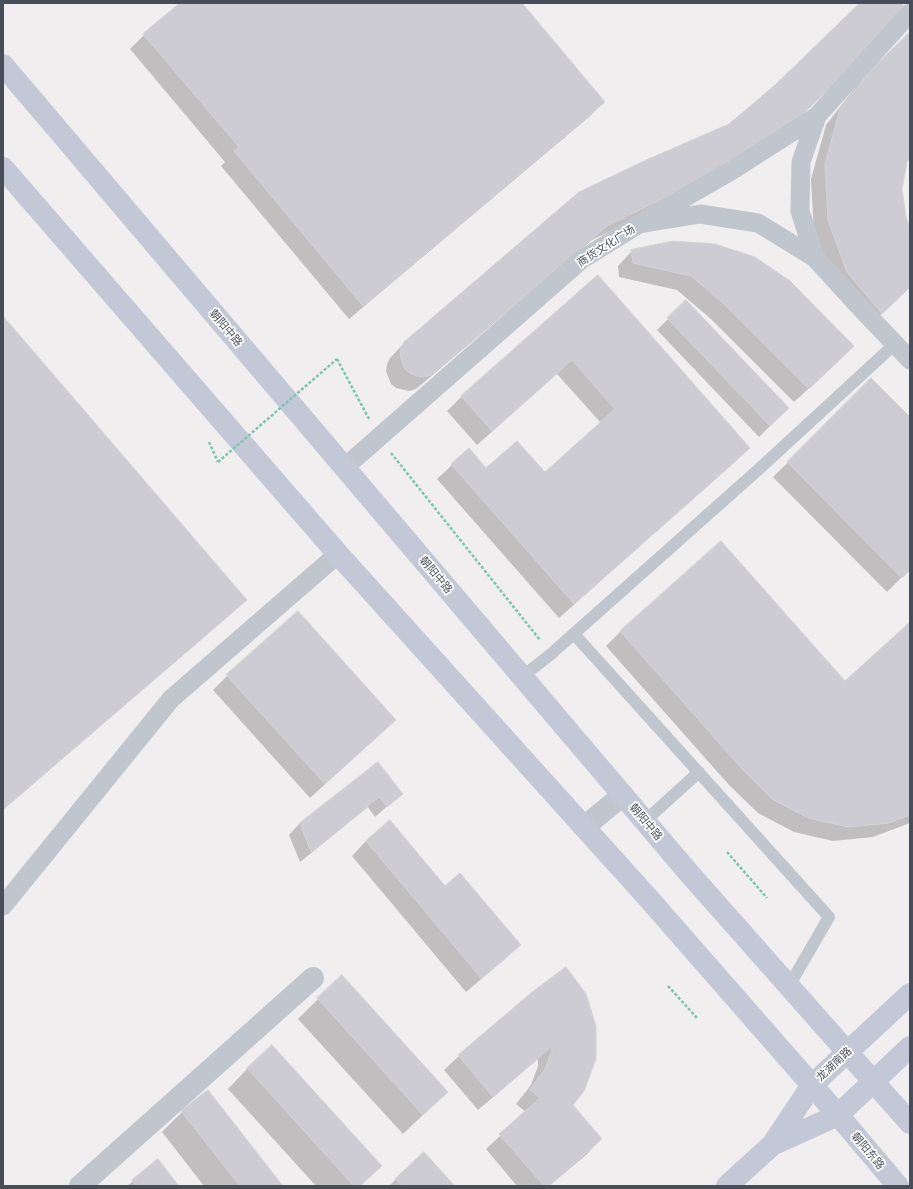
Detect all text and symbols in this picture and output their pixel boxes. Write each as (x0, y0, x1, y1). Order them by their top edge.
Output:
street label: 商货文化广场 (575, 222, 637, 270)
street label: 朝阳中路 (207, 307, 245, 349)
street label: 朝阳中路 (417, 554, 455, 596)
street label: 朝阳中路 (627, 801, 665, 843)
street label: 龙湖南路 (813, 1044, 855, 1084)
street label: 朝阳东路 (849, 1130, 887, 1172)

